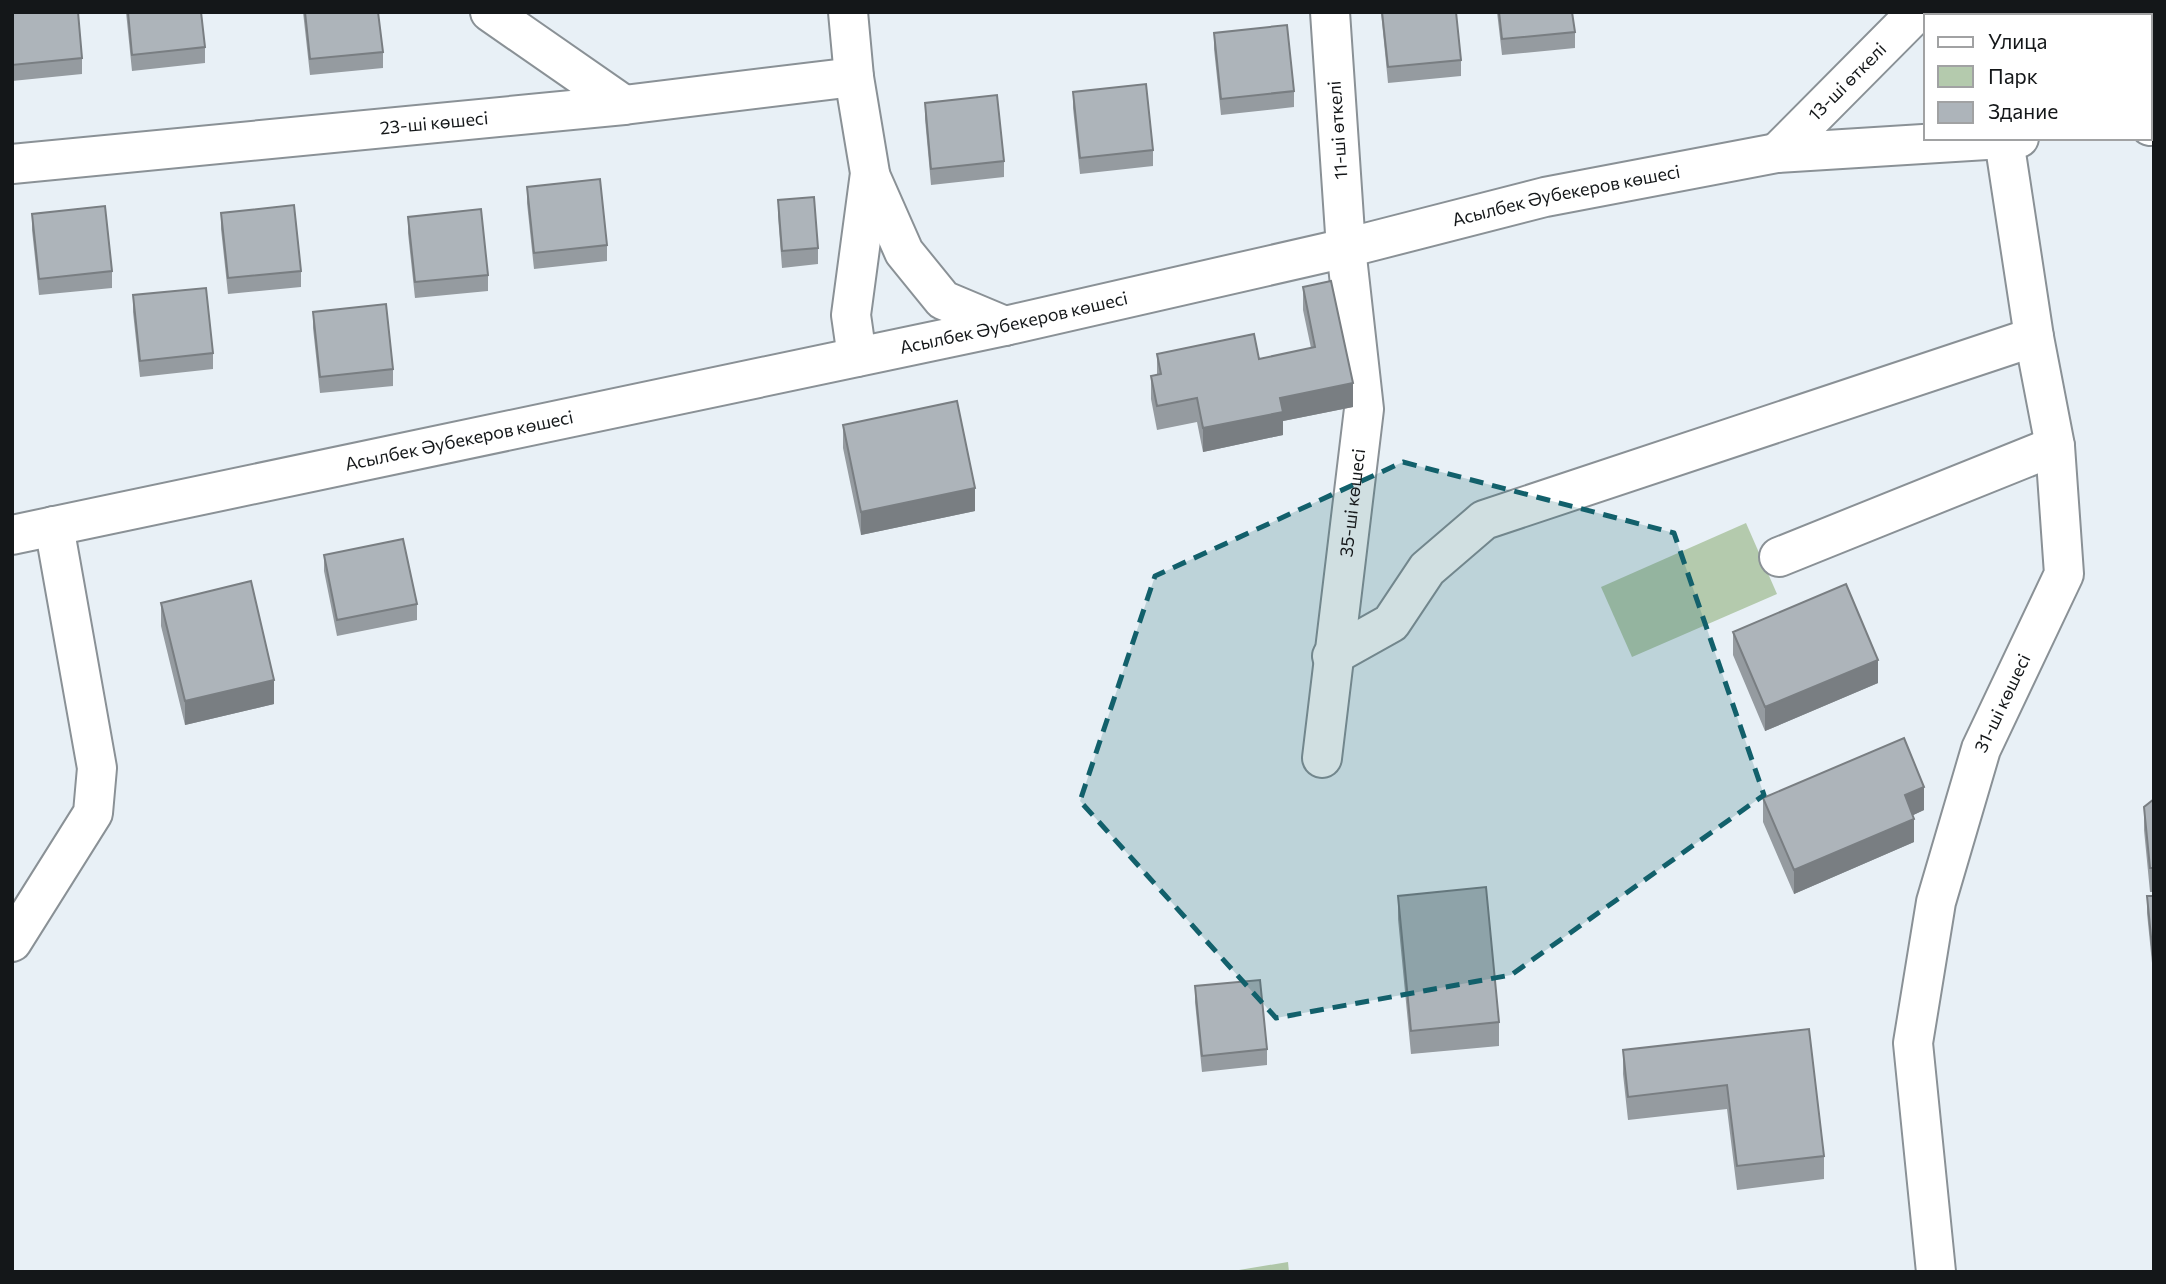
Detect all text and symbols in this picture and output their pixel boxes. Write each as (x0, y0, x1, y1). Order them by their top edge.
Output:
legend (1924, 14, 2152, 140)
text: Улица (1988, 28, 2047, 53)
street label: 13-ші өткелі (1803, 38, 1890, 125)
text: Парк (1988, 63, 2038, 88)
street label: 11-ші өткелі (1323, 80, 1351, 180)
text: Здание (1988, 98, 2058, 123)
street label: 23-ші көшесі (379, 106, 489, 138)
street label: Асылбек Әубекеров көшесі (1450, 160, 1682, 230)
street label: Асылбек Әубекеров көшесі (898, 286, 1130, 358)
street label: Асылбек Әубекеров көшесі (343, 405, 575, 475)
street label: 35-ші көшесі (1334, 447, 1369, 558)
street label: 31-ші көшесі (1969, 650, 2035, 756)

